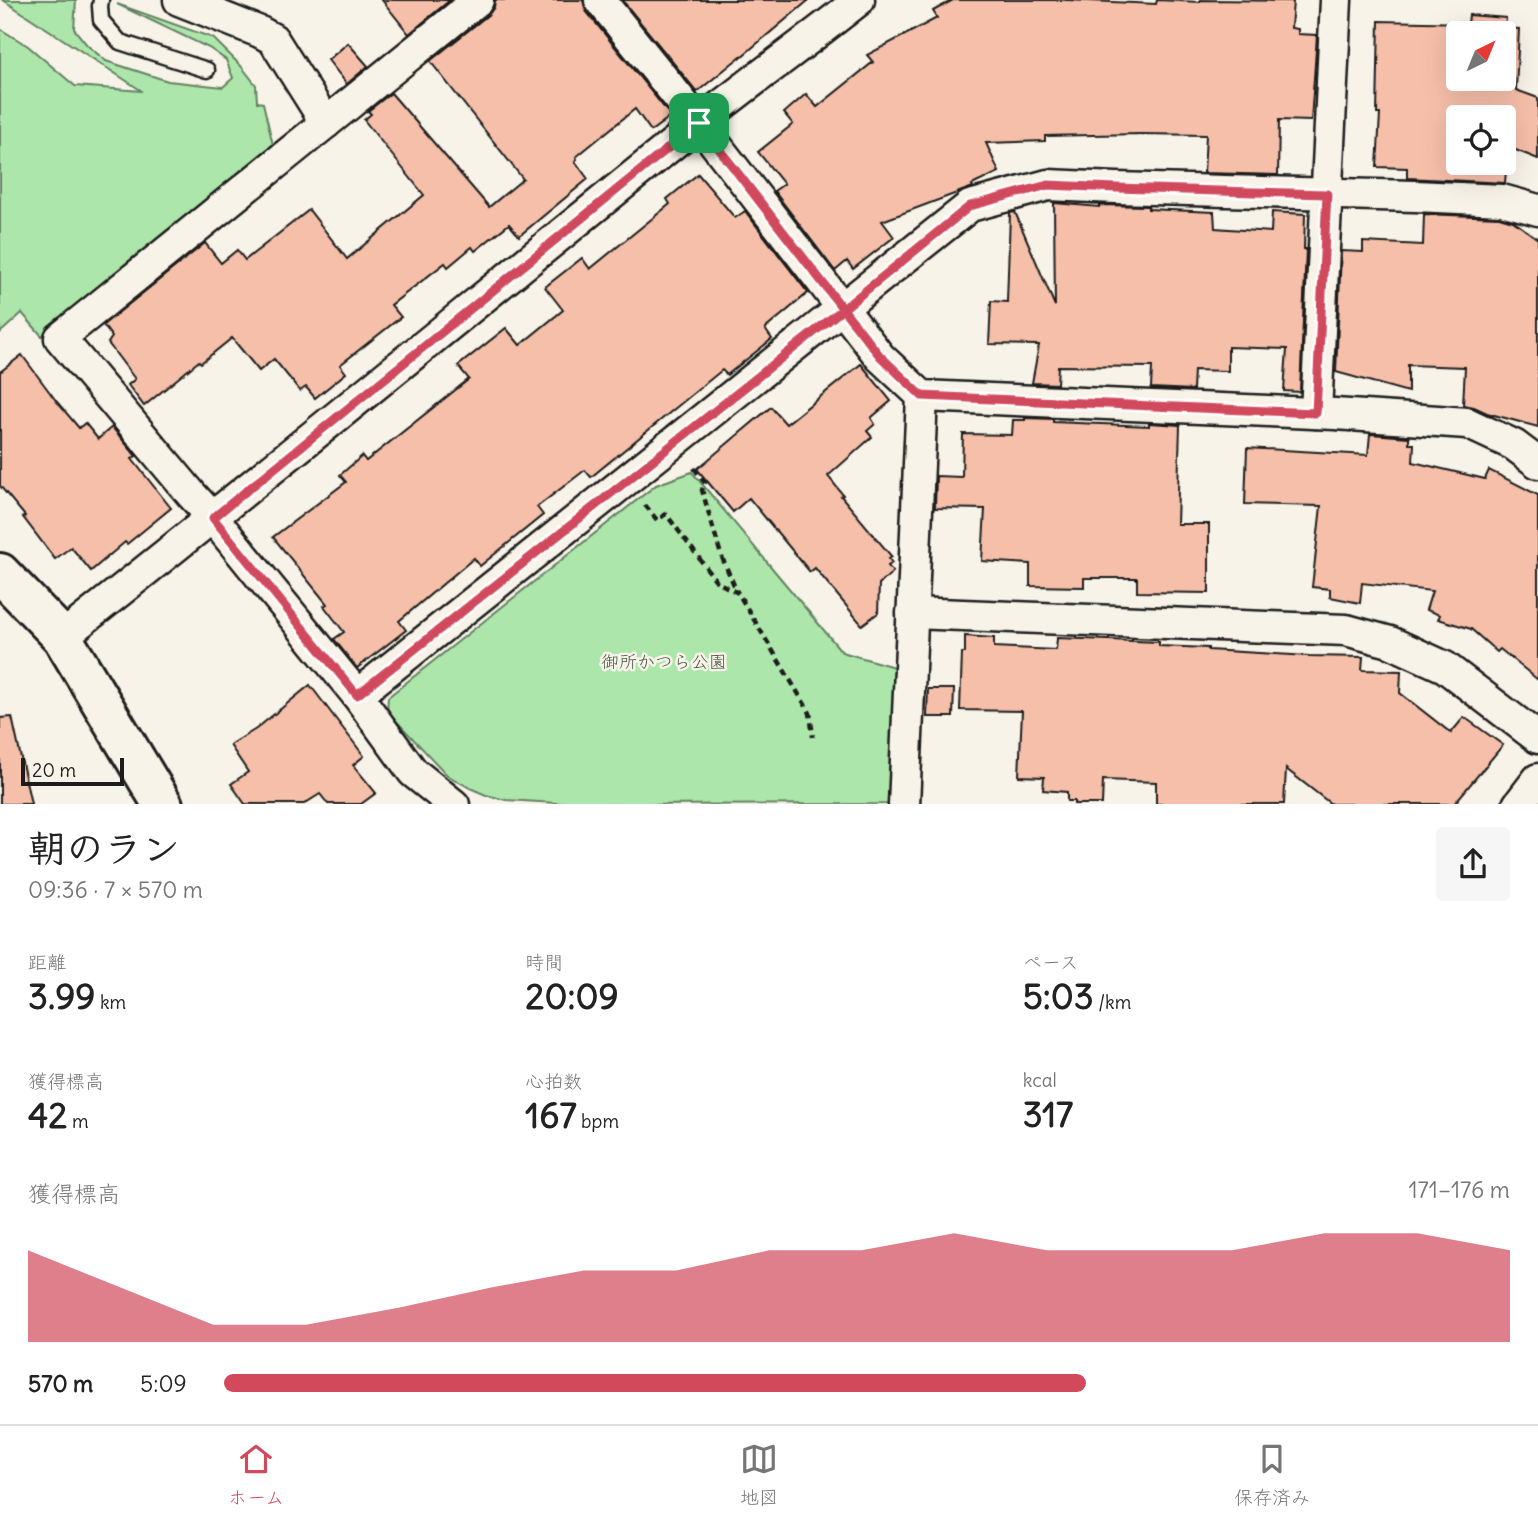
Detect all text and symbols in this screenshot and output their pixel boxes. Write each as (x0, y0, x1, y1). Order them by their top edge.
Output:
north arrow (1446, 21, 1516, 91)
map controls (1446, 21, 1516, 175)
pin (669, 93, 729, 153)
icon: arrive (680, 104, 718, 142)
button: locate (1446, 105, 1516, 175)
park label: 御所かつら公園 (601, 650, 727, 673)
scale bar (21, 755, 124, 787)
text: 20 m (32, 758, 76, 782)
text: 朝のラン (28, 825, 180, 872)
button: share (1436, 827, 1510, 901)
text: 09:36 · 7 × 570 m (28, 875, 203, 904)
text: 距離 (28, 950, 66, 974)
text: 時間 (525, 950, 563, 974)
text: ペース (1023, 950, 1079, 974)
text: 3.99 (28, 974, 95, 1018)
text: 20:09 (525, 974, 619, 1018)
text: 5:03 (1023, 974, 1094, 1018)
text: km (95, 990, 126, 1014)
text: /km (1094, 990, 1131, 1014)
text: kcal (1023, 1068, 1057, 1092)
text: 獲得標高 (28, 1069, 104, 1093)
text: 心拍数 (525, 1069, 582, 1093)
text: 317 (1023, 1092, 1073, 1136)
text: 42 (28, 1093, 67, 1137)
text: 167 (525, 1093, 577, 1137)
text: m (67, 1109, 89, 1133)
text: bpm (577, 1109, 619, 1133)
text: 171–176 m (1408, 1175, 1510, 1204)
text: 獲得標高 (28, 1179, 120, 1208)
text: 570 m (28, 1369, 93, 1398)
text: 5:09 (140, 1369, 187, 1398)
tab: ホーム (228, 1440, 284, 1509)
tab: 地図 (740, 1440, 778, 1509)
tab: 保存済み (1234, 1440, 1310, 1509)

